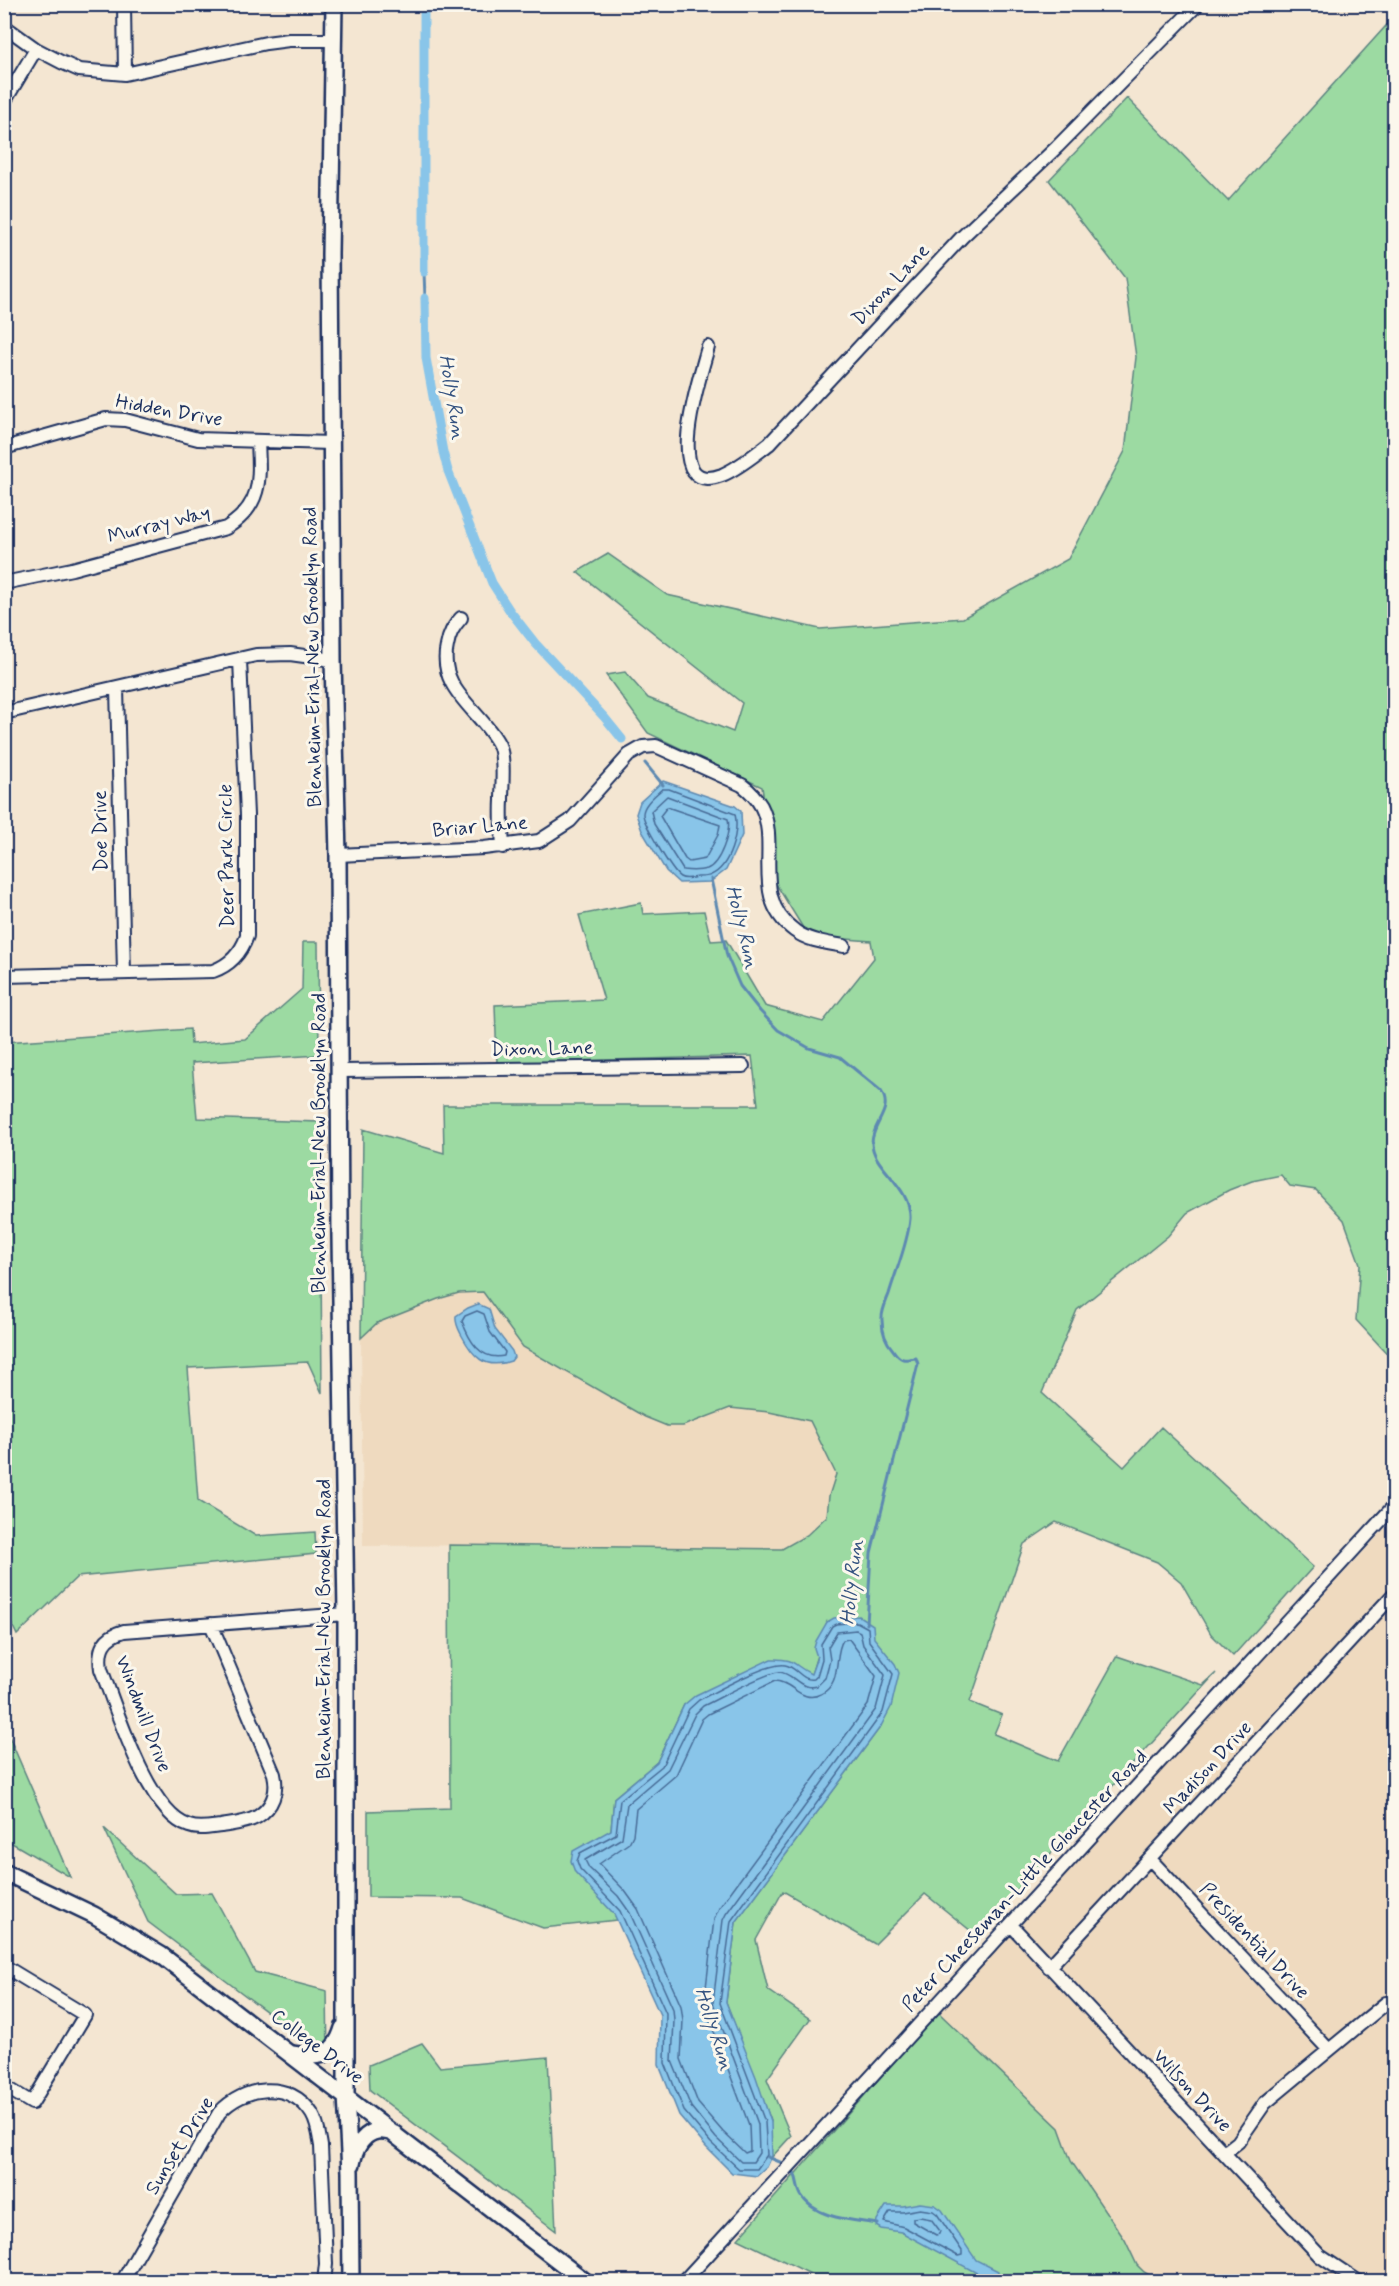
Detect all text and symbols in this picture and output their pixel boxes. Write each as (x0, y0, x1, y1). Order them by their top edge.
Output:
street label: Dixon Lane (846, 238, 936, 332)
water label: Holly Run (431, 352, 473, 442)
street label: Hidden Drive (113, 388, 225, 434)
street label: Murray Way (105, 499, 213, 551)
street label: Blenheim-Erial-New Brooklyn Road (297, 506, 329, 808)
street label: Deer Park Circle (212, 784, 242, 928)
street label: Doe Drive (87, 790, 115, 872)
street label: Briar Lane (431, 809, 529, 845)
water label: Holly Run (718, 882, 766, 972)
street label: Blenheim-Erial-New Brooklyn Road (306, 993, 333, 1293)
street label: Dixon Lane (490, 1035, 594, 1063)
street label: Blenheim-Erial-New Brooklyn Road (311, 1479, 338, 1779)
water label: Holly Run (834, 1537, 870, 1626)
street label: Windmill Drive (108, 1652, 178, 1776)
street label: Madison Drive (1157, 1715, 1259, 1821)
street label: Peter Cheeseman-Little Gloucester Road (896, 1744, 1154, 2018)
street label: Presidential Drive (1193, 1877, 1315, 2005)
water label: Holly Run (687, 1984, 741, 2075)
street label: College Drive (265, 2003, 369, 2091)
street label: Wilson Drive (1146, 2044, 1238, 2138)
street label: Sunset Drive (139, 2092, 221, 2200)

